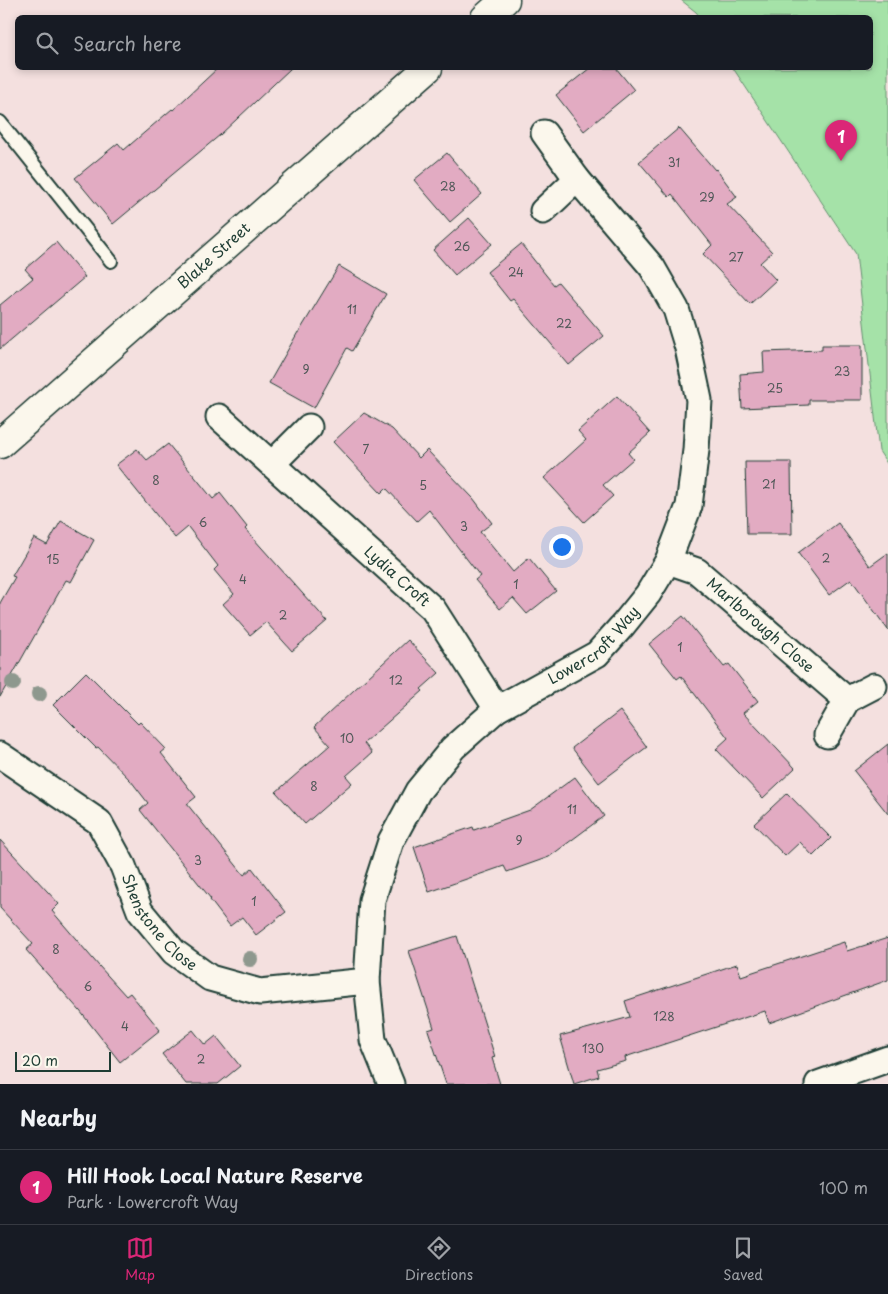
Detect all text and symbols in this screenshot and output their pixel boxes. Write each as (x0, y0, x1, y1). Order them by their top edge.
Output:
search box (15, 15, 873, 70)
icon: search (33, 29, 61, 57)
text: Search here (73, 29, 182, 57)
pin: 1 (825, 120, 857, 161)
house number: 31 (668, 153, 680, 171)
house number: 28 (440, 177, 456, 195)
house number: 29 (699, 188, 715, 206)
street label: Blake Street (171, 216, 255, 293)
house number: 26 (454, 237, 470, 255)
house number: 27 (729, 248, 744, 266)
house number: 24 (508, 263, 524, 281)
house number: 11 (347, 300, 357, 318)
house number: 22 (556, 314, 572, 332)
house number: 9 (302, 360, 310, 378)
house number: 23 (834, 362, 850, 380)
house number: 25 (767, 379, 783, 397)
house number: 7 (363, 440, 370, 458)
house number: 8 (152, 471, 160, 489)
house number: 21 (762, 475, 776, 493)
house number: 5 (419, 476, 427, 494)
house number: 6 (199, 513, 207, 531)
house number: 3 (460, 517, 468, 535)
your location (549, 534, 575, 560)
street label: Lydia Croft (360, 540, 436, 611)
house number: 2 (822, 549, 830, 567)
house number: 15 (46, 550, 60, 568)
house number: 4 (239, 570, 247, 588)
street label: Marlborough Close (702, 571, 820, 677)
house number: 1 (513, 575, 519, 593)
street label: Lowercroft Way (543, 600, 644, 689)
house number: 2 (279, 606, 287, 624)
house number: 1 (677, 638, 683, 656)
house number: 12 (389, 671, 403, 689)
house number: 10 (340, 729, 354, 747)
house number: 8 (310, 777, 318, 795)
house number: 11 (567, 800, 577, 818)
house number: 9 (515, 831, 523, 849)
house number: 3 (194, 851, 202, 869)
street label: Shenstone Close (117, 870, 203, 975)
house number: 1 (251, 892, 257, 910)
house number: 8 (52, 940, 60, 958)
house number: 6 (84, 977, 92, 995)
house number: 128 (653, 1007, 675, 1025)
house number: 4 (121, 1017, 129, 1035)
house number: 130 (582, 1039, 604, 1057)
scale bar (15, 1049, 111, 1072)
text: 20 m (22, 1050, 58, 1071)
house number: 2 (197, 1050, 205, 1068)
text: Nearby (20, 1101, 97, 1133)
text: Hill Hook Local Nature Reserve (67, 1161, 363, 1189)
text: 1 (32, 1175, 40, 1199)
text: 100 m (819, 1175, 868, 1199)
text: Park · Lowercroft Way (67, 1189, 239, 1213)
tab: Map (125, 1234, 155, 1285)
tab: Directions (405, 1234, 473, 1285)
tab: Saved (723, 1234, 763, 1285)

